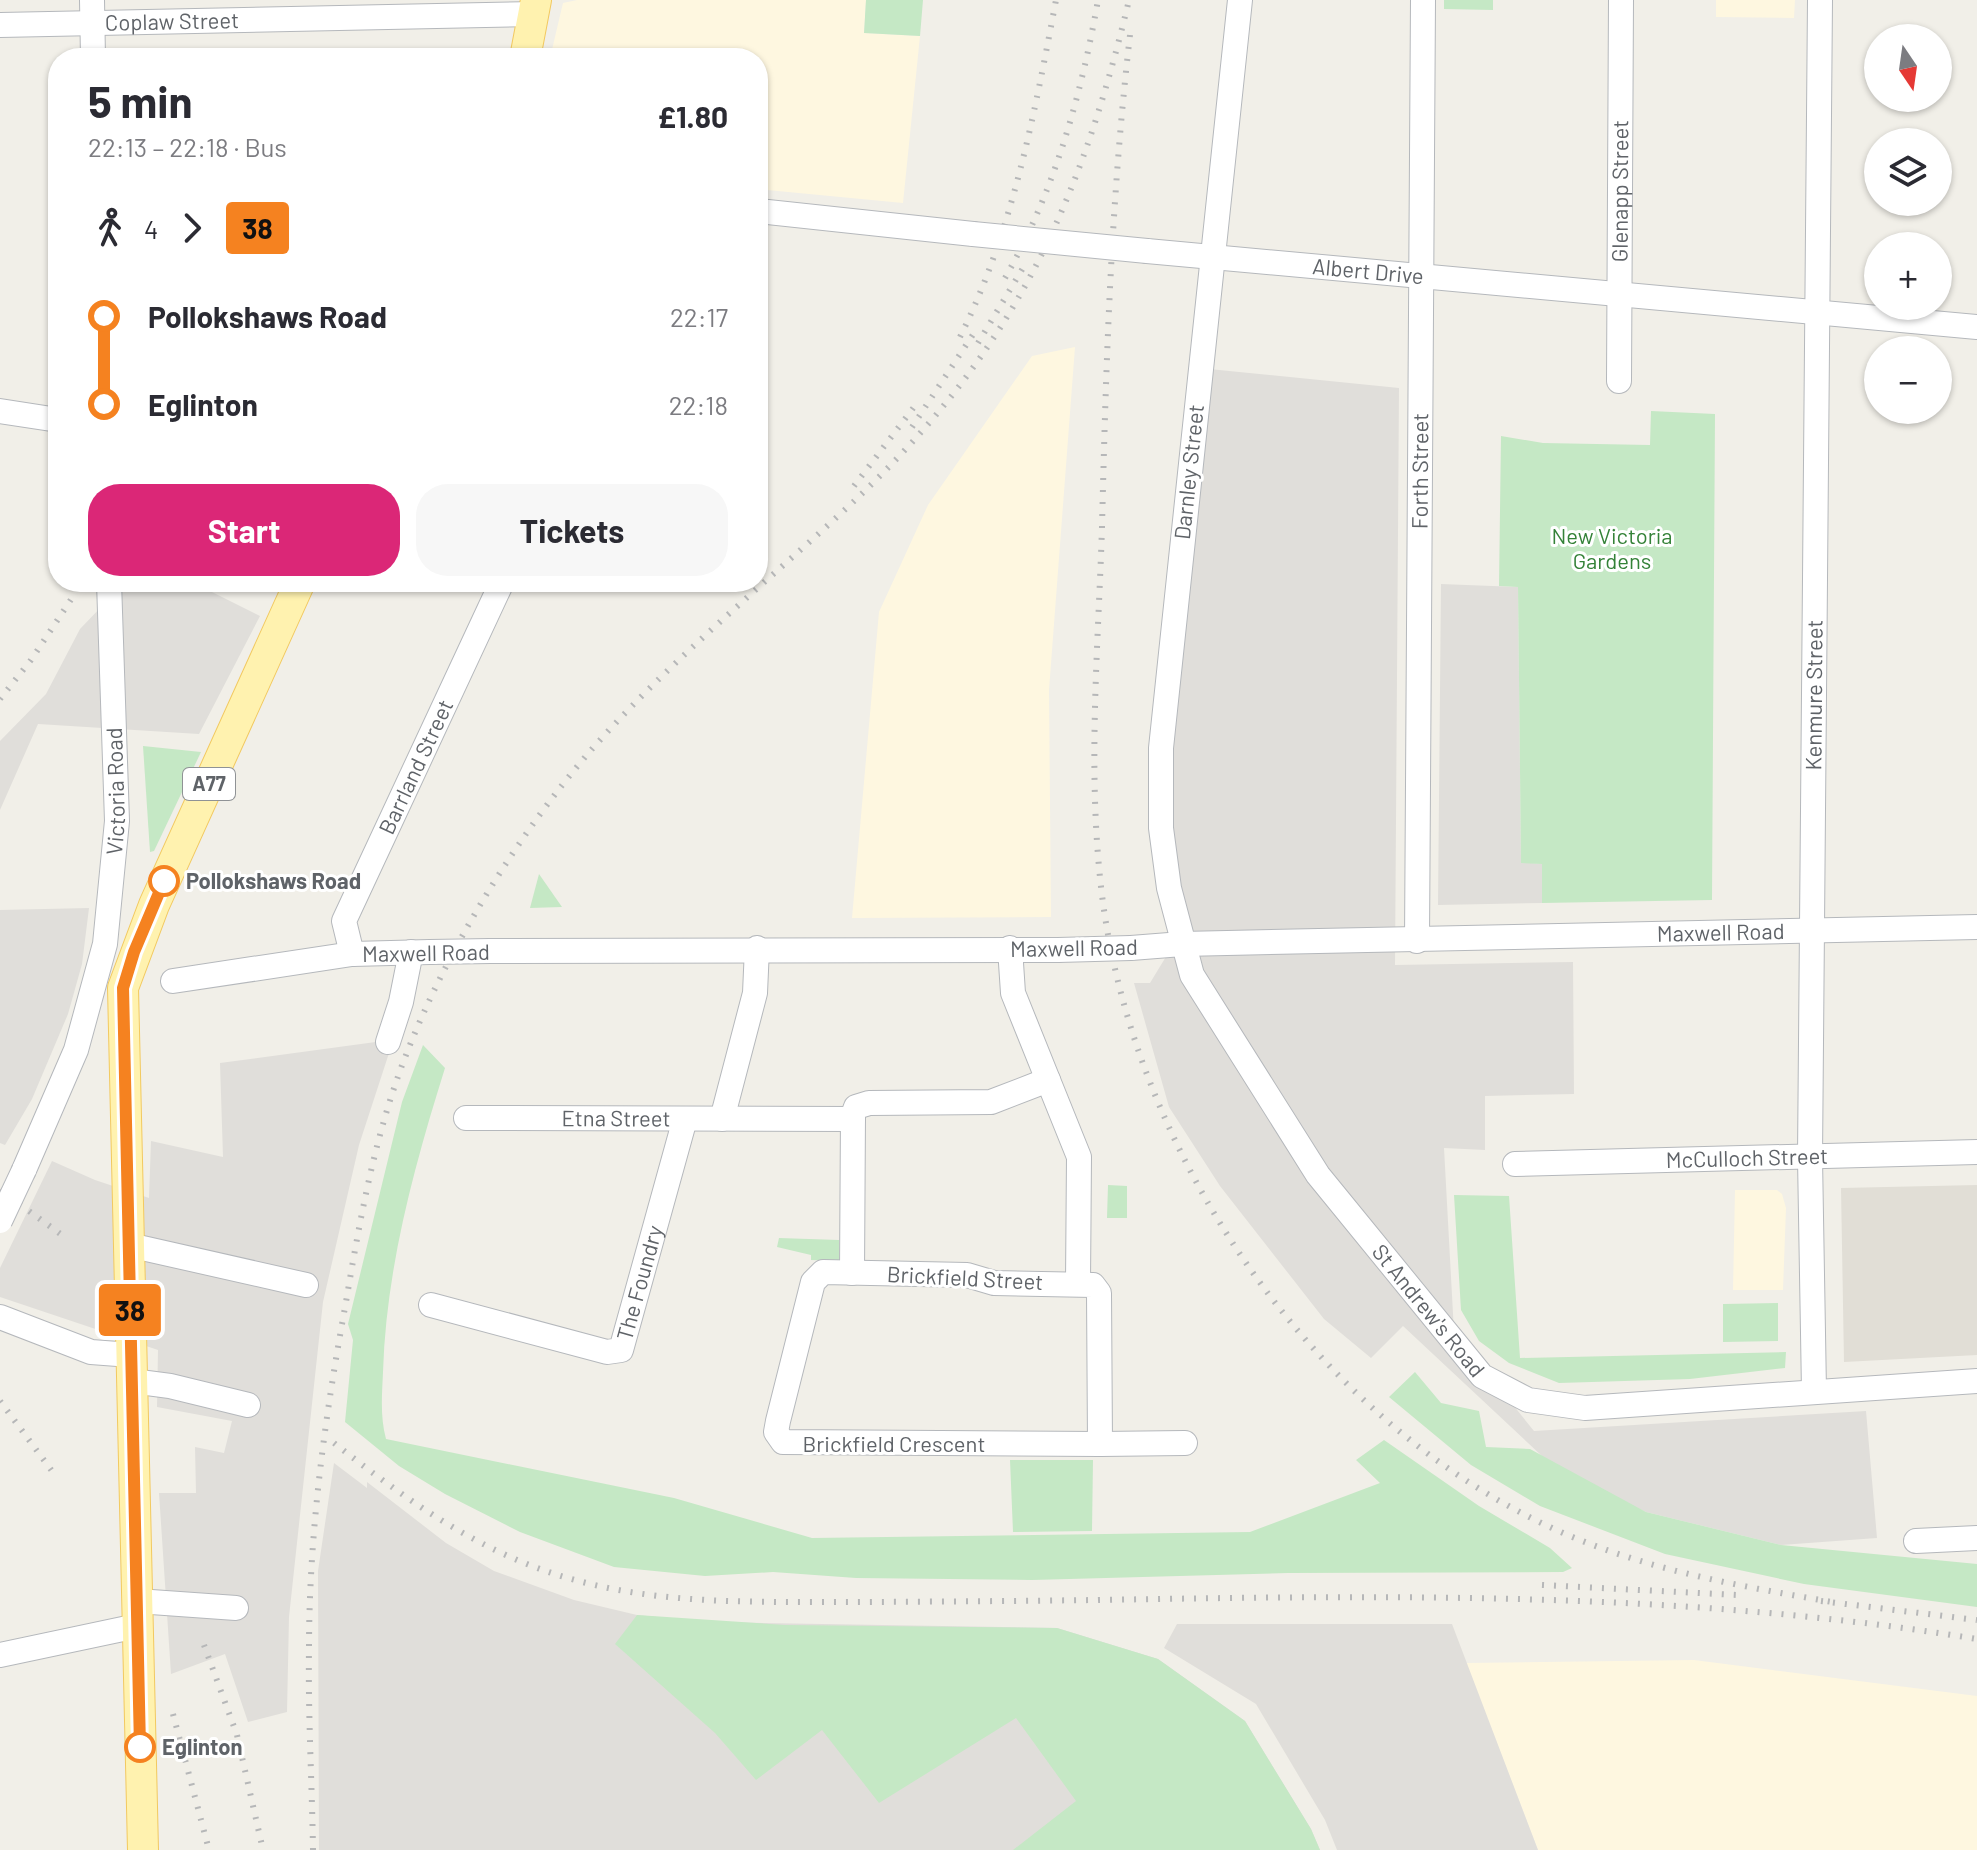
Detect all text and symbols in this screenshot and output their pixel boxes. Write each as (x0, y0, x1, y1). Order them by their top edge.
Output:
street label: Coplaw Street (105, 6, 239, 35)
north arrow (1864, 24, 1952, 112)
map controls (1864, 24, 1952, 424)
text: 5 min (88, 74, 193, 127)
text: £1.80 (658, 98, 728, 134)
street label: Glenapp Street (1606, 120, 1632, 262)
button: layers (1864, 128, 1952, 216)
text: 22:13 – 22:18 · Bus (88, 131, 287, 162)
icon: walk (88, 206, 132, 250)
icon: forward (170, 206, 214, 250)
text: 38 (242, 211, 273, 245)
text: 4 (144, 213, 158, 244)
button: + (1864, 232, 1952, 320)
street label: Albert Drive (1311, 252, 1425, 288)
text: Pollokshaws Road (148, 298, 387, 334)
text: 22:17 (670, 301, 728, 332)
button: − (1864, 336, 1952, 424)
text: Eglinton (148, 386, 258, 422)
text: 22:18 (669, 389, 728, 420)
street label: Darnley Street (1168, 403, 1208, 541)
street label: Forth Street (1406, 413, 1432, 529)
button: Start (88, 484, 400, 576)
button: Tickets (416, 484, 728, 576)
park label: New Victoria Gardens (1551, 522, 1673, 573)
street label: Kenmure Street (1799, 619, 1827, 771)
street label: Barrland Street (372, 695, 457, 838)
street label: Victoria Road (100, 727, 129, 856)
road number: A77 (183, 768, 235, 800)
marker: Pollokshaws Road (149, 866, 179, 896)
place label: Pollokshaws Road (186, 867, 361, 893)
street label: Maxwell Road (1656, 917, 1785, 946)
street label: Maxwell Road (1010, 933, 1138, 961)
street label: Maxwell Road (362, 938, 490, 966)
street label: Etna Street (561, 1104, 671, 1131)
street label: McCulloch Street (1665, 1142, 1828, 1172)
street label: The Foundry (610, 1222, 667, 1343)
street label: St Andrew's Road (1368, 1238, 1491, 1382)
street label: Brickfield Street (886, 1260, 1044, 1294)
line badge: 38 (94, 1284, 166, 1336)
text: 38 (115, 1293, 145, 1327)
street label: Brickfield Crescent (803, 1430, 985, 1456)
marker: Eglinton (125, 1732, 155, 1762)
place label: Eglinton (162, 1733, 243, 1759)

